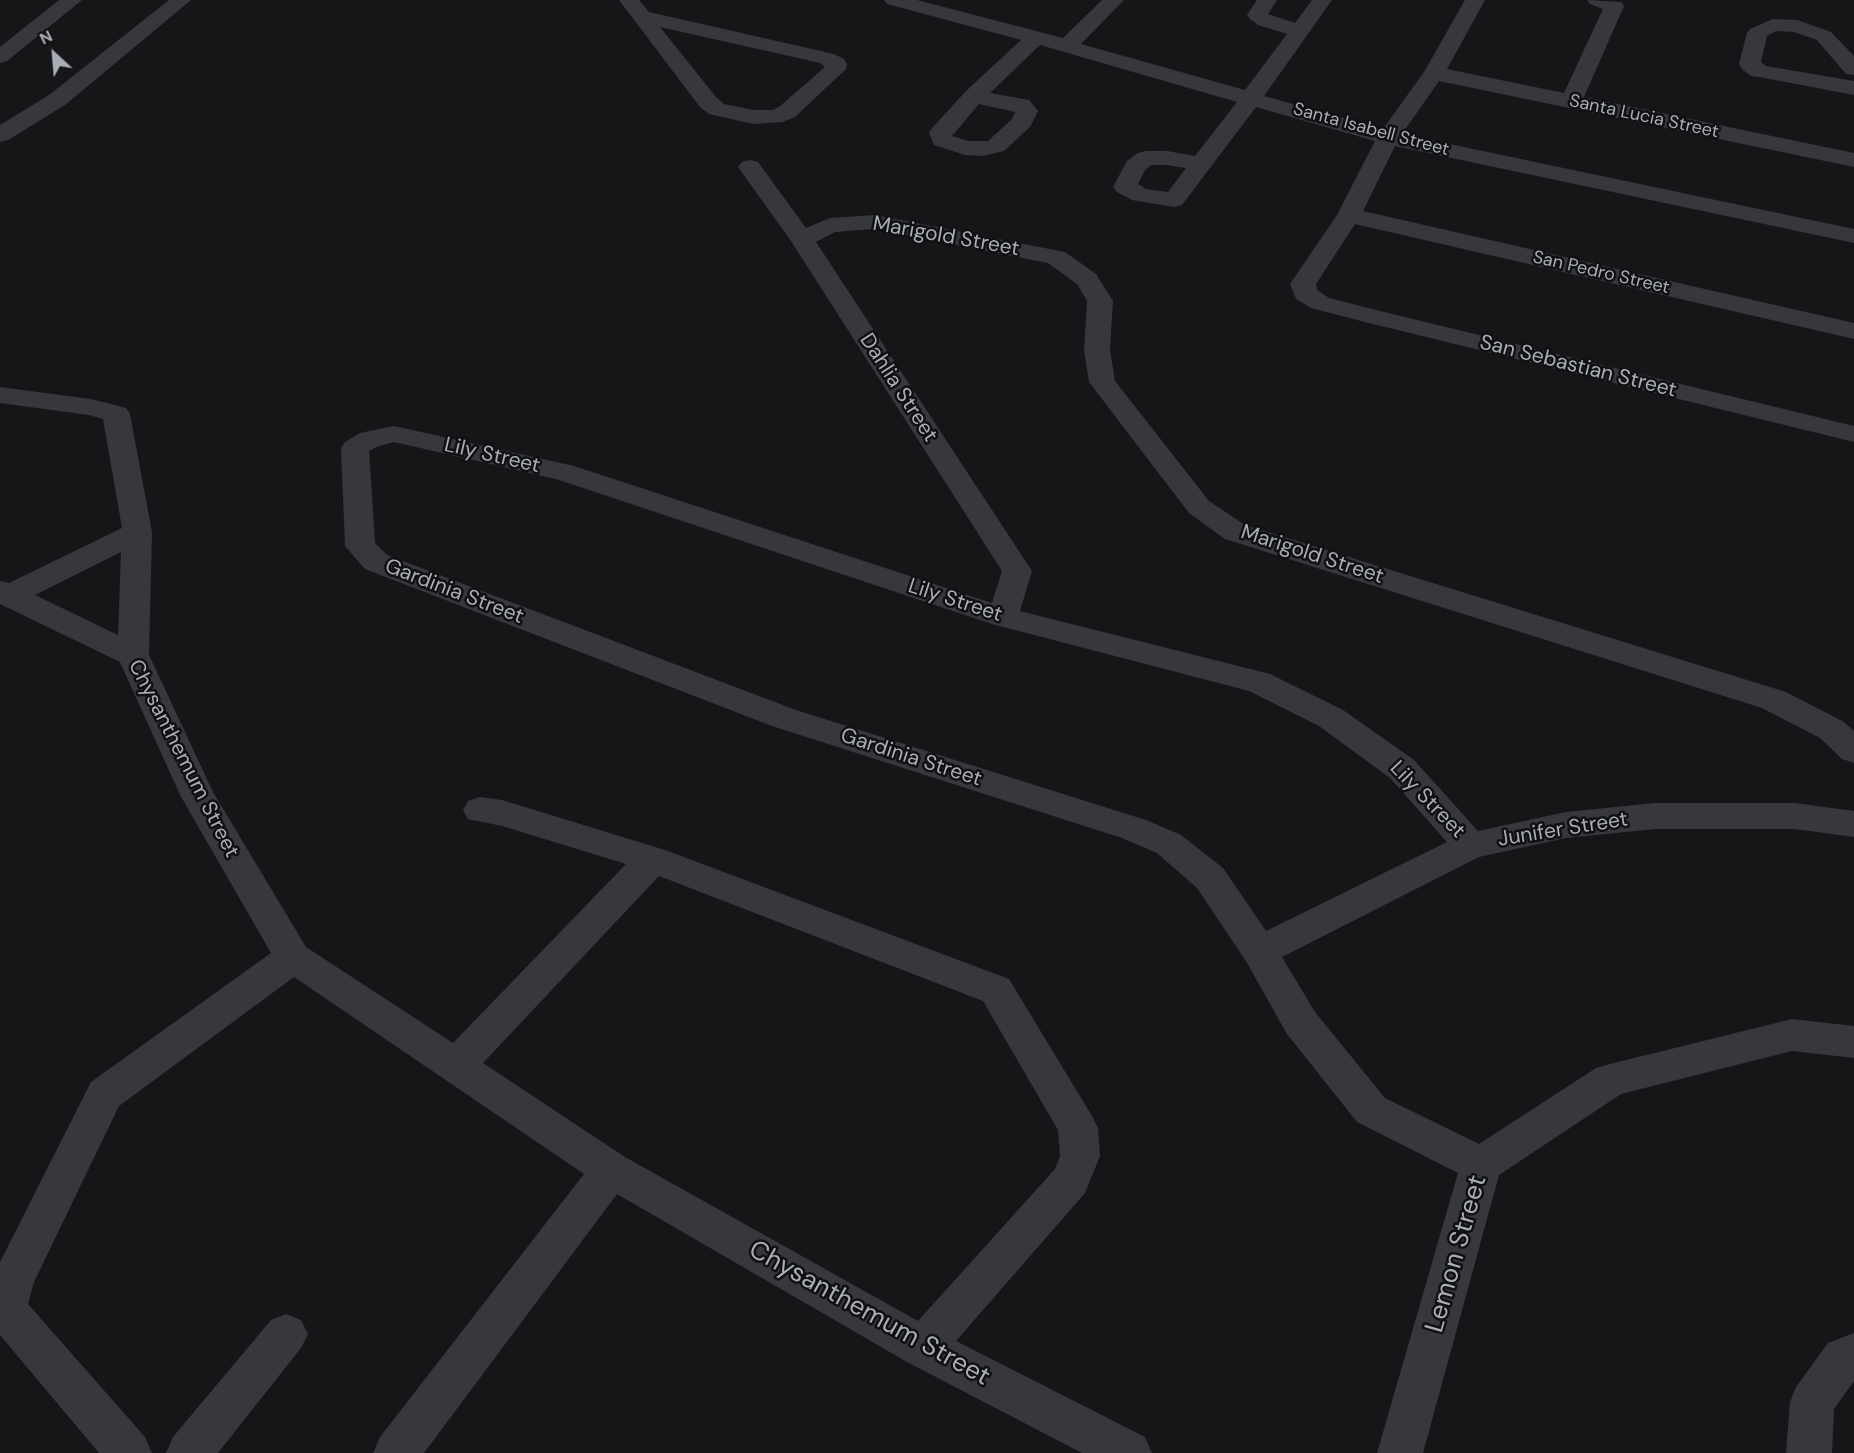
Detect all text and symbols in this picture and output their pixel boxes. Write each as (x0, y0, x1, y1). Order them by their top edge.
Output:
north arrow (24, 24, 84, 84)
text: N (36, 25, 56, 49)
street label: Santa Lucia Street (1567, 91, 1721, 143)
street label: Santa Isabell Street (1291, 99, 1451, 161)
street label: Marigold Street (871, 212, 1021, 262)
street label: San Pedro Street (1531, 247, 1671, 299)
street label: Dahlia Street (854, 329, 942, 447)
street label: San Sebastian Street (1477, 330, 1679, 404)
street label: Lily Street (442, 433, 542, 479)
street label: Marigold Street (1237, 520, 1387, 590)
street label: Gardinia Street (381, 554, 527, 630)
street label: Lily Street (905, 574, 1005, 628)
street label: Chysanthemum Street (122, 656, 244, 862)
street label: Gardinia Street (837, 723, 985, 793)
street label: Lily Street (1384, 756, 1470, 844)
street label: Junifer Street (1496, 807, 1630, 853)
street label: Lemon Street (1420, 1172, 1494, 1336)
street label: Chysanthemum Street (743, 1235, 995, 1393)

